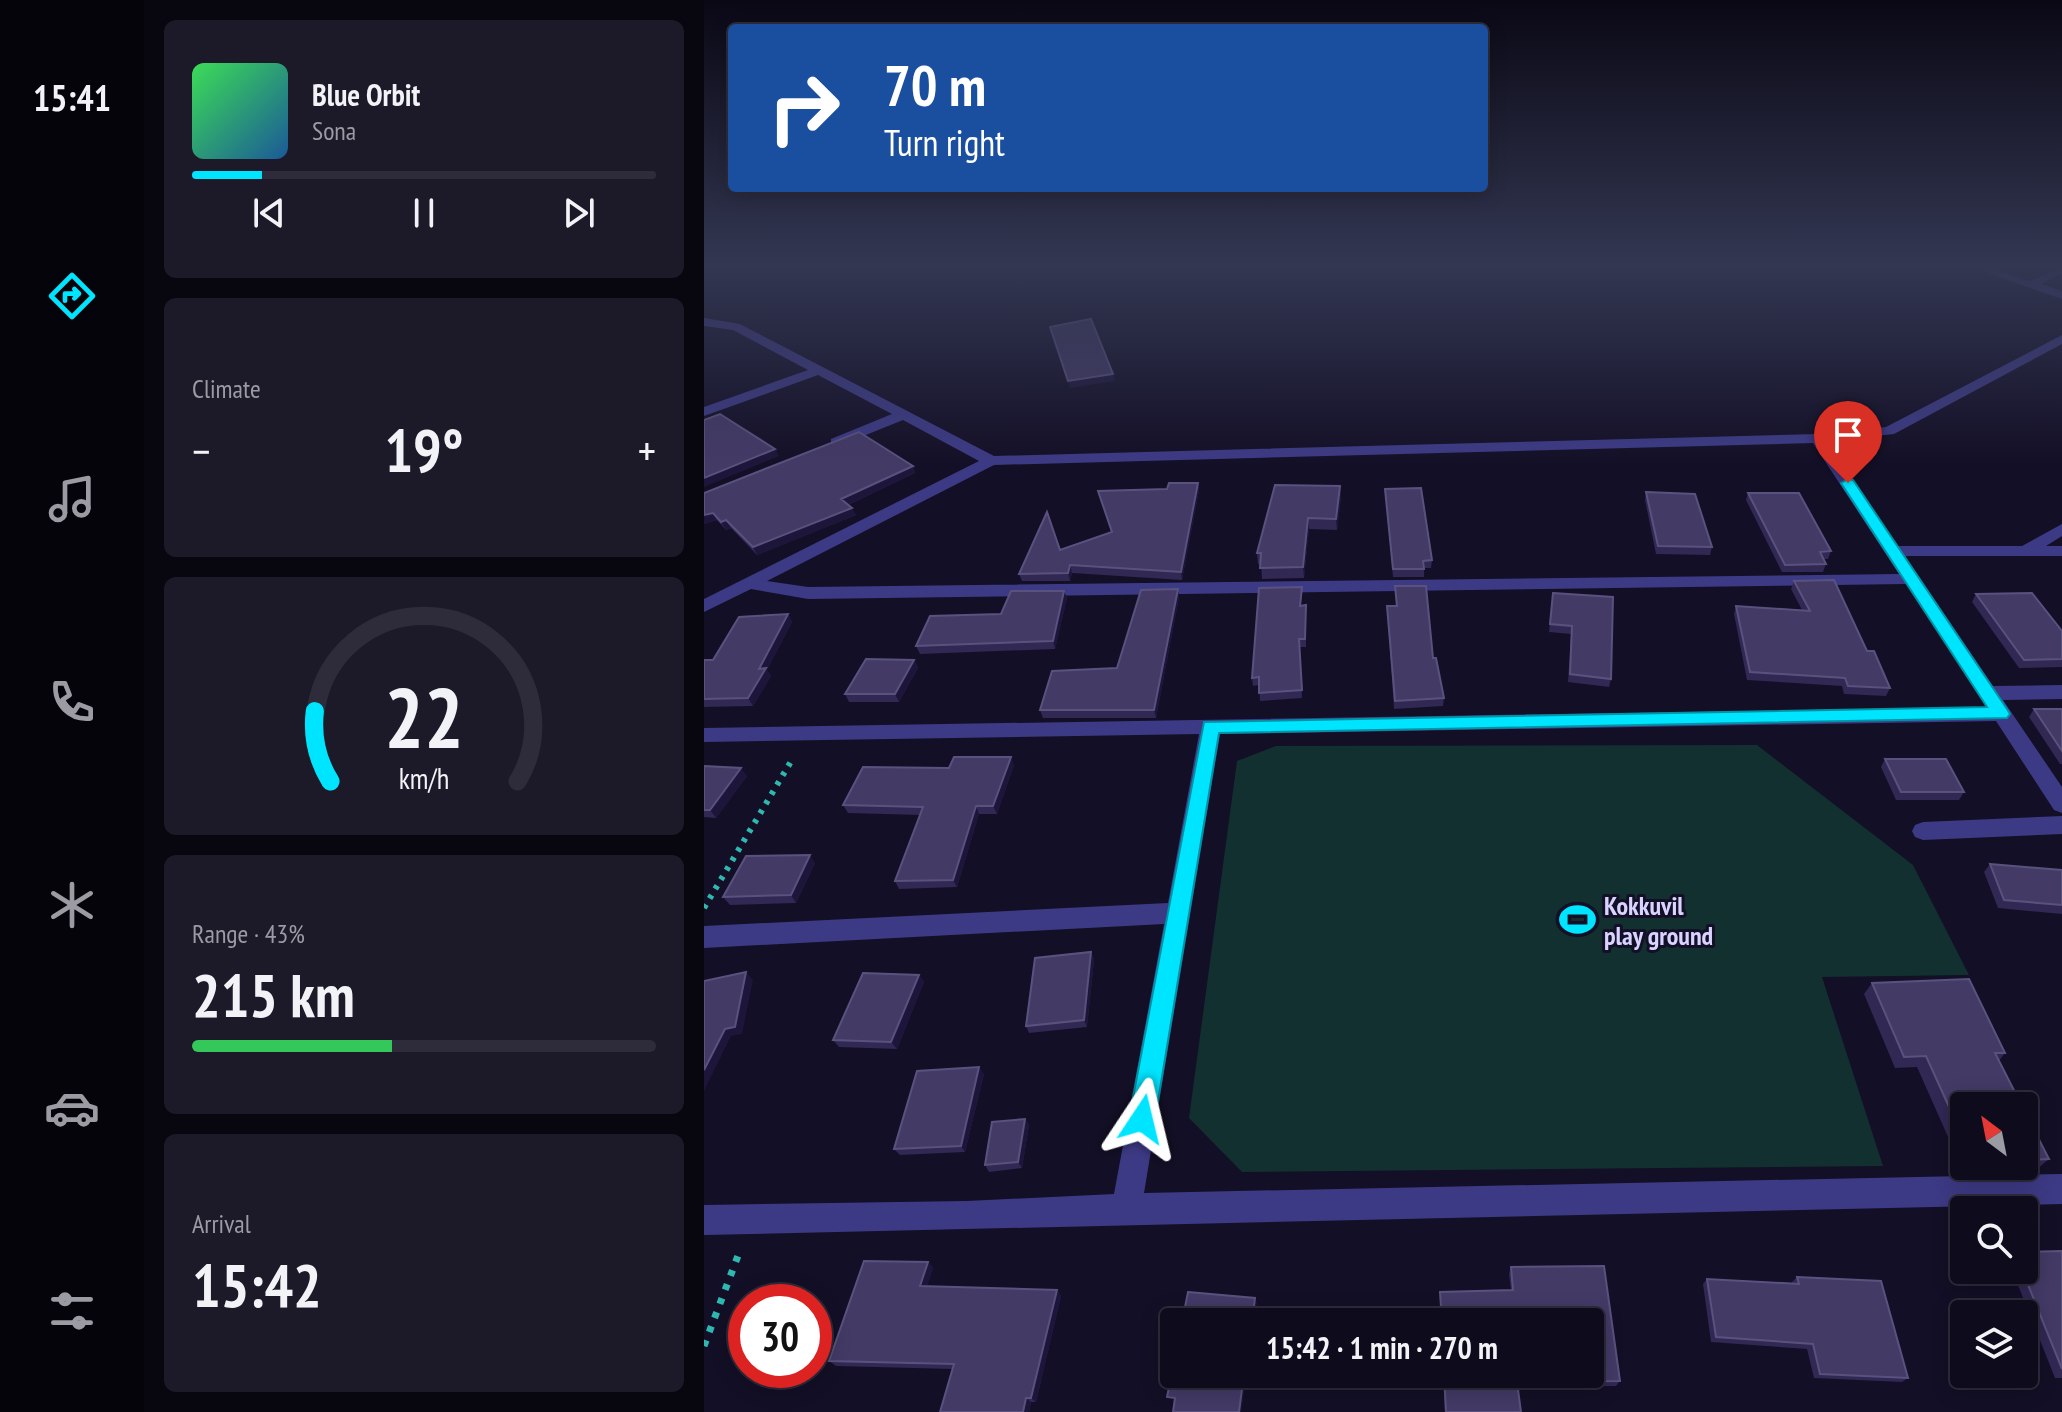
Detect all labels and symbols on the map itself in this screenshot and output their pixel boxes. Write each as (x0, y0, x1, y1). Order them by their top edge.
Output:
pin (1814, 401, 1882, 483)
place label: Kokkuvil play ground (1604, 889, 1713, 952)
sports icon: Kokkuvil play ground (1559, 901, 1597, 939)
position arrow (1100, 1077, 1184, 1161)
north arrow (1950, 1092, 2038, 1180)
speed limit sign: 30 (728, 1284, 832, 1388)

